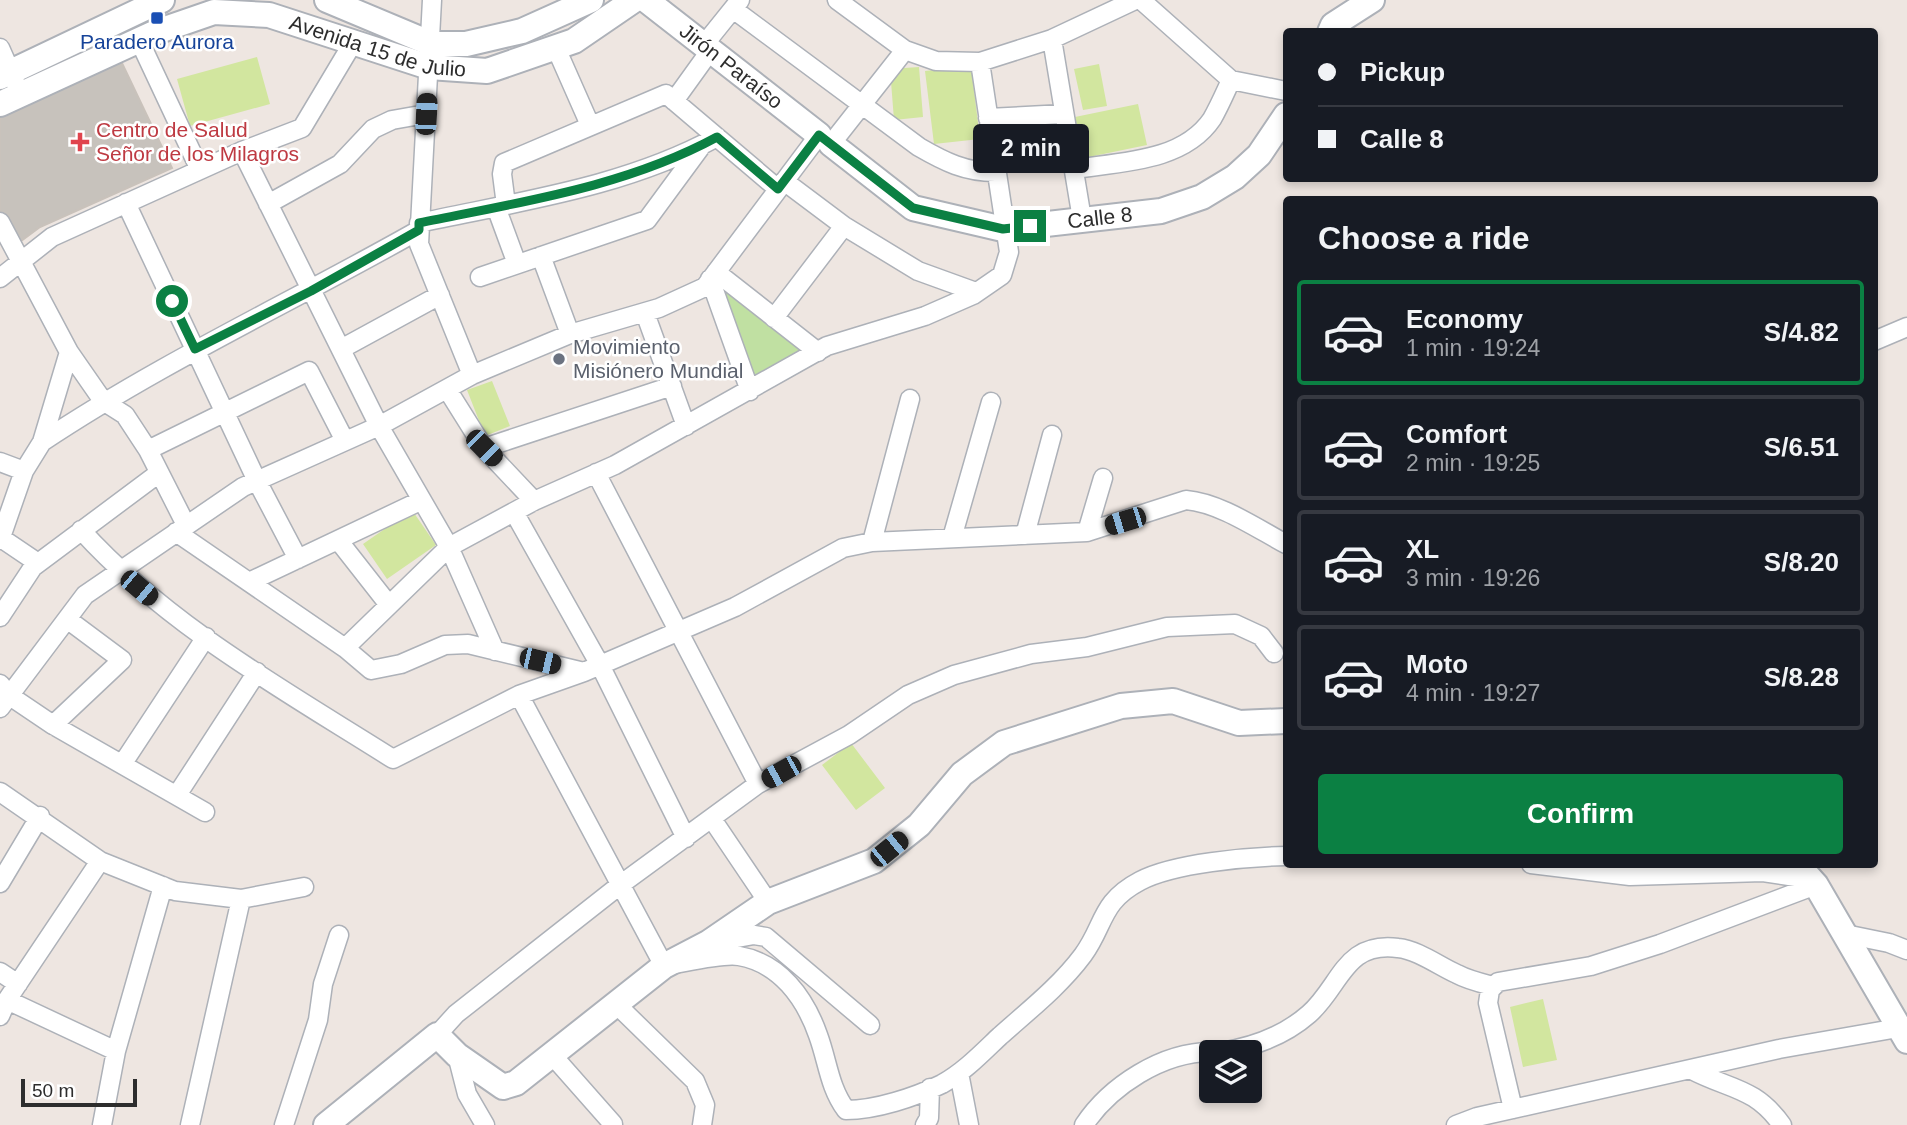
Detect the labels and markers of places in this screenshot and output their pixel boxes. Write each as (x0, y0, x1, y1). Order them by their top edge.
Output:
marker: Paradero Aurora (149, 10, 165, 26)
place label: Paradero Aurora (80, 30, 234, 53)
place label: Centro de Salud Señor de los Milagros (96, 118, 299, 165)
marker: Centro de Salud Señor de los Milagros (70, 132, 90, 152)
place label: Movimiento Misiónero Mundial (573, 335, 743, 382)
marker: Movimiento Misiónero Mundial (551, 351, 567, 367)

